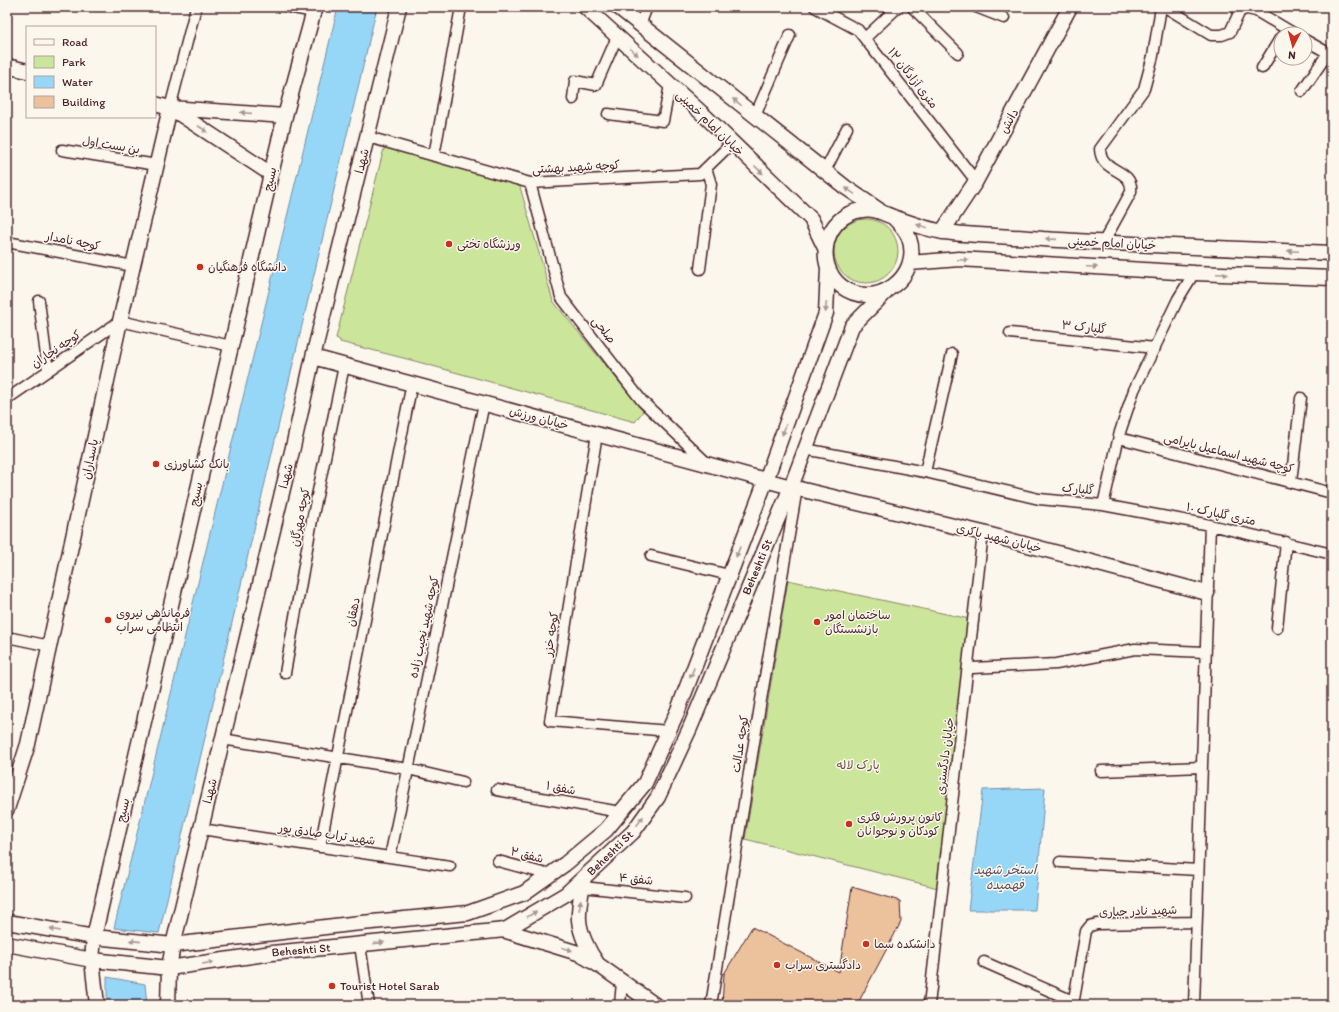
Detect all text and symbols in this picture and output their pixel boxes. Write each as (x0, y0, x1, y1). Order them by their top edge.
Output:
legend (26, 26, 156, 118)
north arrow (1273, 26, 1313, 66)
text: Road (62, 35, 88, 49)
street label: ۱۲ متری آزادگان (885, 45, 941, 111)
one-way arrow (629, 47, 639, 57)
text: N (1288, 49, 1296, 62)
text: Park (62, 55, 86, 69)
text: Water (62, 75, 93, 89)
street label: خیابان امام خمینی (672, 87, 747, 160)
text: Building (62, 95, 106, 109)
one-way arrow (732, 97, 743, 106)
street label: دانش (997, 106, 1021, 136)
one-way arrow (240, 110, 252, 117)
one-way arrow (198, 125, 208, 133)
street label: بن بست اول (81, 134, 141, 157)
street label: شهدا (352, 147, 372, 175)
street label: کوچه شهید بهشتی (532, 158, 620, 177)
one-way arrow (754, 165, 764, 175)
street label: بسیج (260, 166, 282, 193)
one-way arrow (845, 187, 855, 195)
one-way arrow (916, 223, 928, 229)
street label: کوچه نامدار (44, 229, 101, 253)
street label: خیابان امام خمینی (1067, 234, 1156, 254)
one-way arrow (1045, 236, 1057, 243)
place label: ورزشگاه تختی (457, 237, 521, 252)
marker: ورزشگاه تختی (444, 239, 454, 249)
one-way arrow (1286, 248, 1299, 254)
one-way arrow (957, 257, 970, 263)
place label: دانشگاه فرهنگیان (208, 260, 287, 274)
marker: دانشگاه فرهنگیان (195, 262, 205, 272)
one-way arrow (1086, 264, 1099, 270)
one-way arrow (1216, 271, 1229, 277)
one-way arrow (823, 301, 830, 313)
street label: صلحی (588, 314, 619, 347)
street label: گلپارک ۳ (1061, 318, 1107, 337)
street label: کوچه نجاران (28, 327, 84, 372)
street label: خیابان ورزش (508, 403, 570, 434)
one-way arrow (780, 424, 786, 436)
street label: کوچه شهید اسماعیل بایرامی (1162, 430, 1295, 477)
street label: پاسداران (79, 437, 102, 481)
place label: بانک کشاورزی (164, 457, 230, 472)
marker: بانک کشاورزی (151, 459, 161, 469)
street label: شهدا (276, 462, 296, 490)
street label: بسیج (186, 481, 208, 508)
street label: گلپارک (1061, 481, 1095, 498)
street label: کوچه مهرگان (287, 486, 313, 548)
street label: ۱۰ متری گلپارک (1185, 500, 1257, 529)
street label: خیابان شهید باکری (955, 521, 1043, 556)
street label: Beheshti St (739, 537, 775, 597)
one-way arrow (735, 546, 741, 558)
street label: کوچه شهید نجیب زاده (406, 575, 443, 680)
street label: دهقان (343, 596, 363, 628)
place label: فرماندهی نیروی انتظامی سراب (116, 606, 190, 635)
place label: ساختمان امور بازنشستگان (824, 608, 890, 637)
street label: کوچه خزر (540, 611, 561, 658)
marker: فرماندهی نیروی انتظامی سراب (103, 615, 113, 625)
marker: ساختمان امور بازنشستگان (812, 617, 822, 627)
one-way arrow (689, 668, 695, 680)
street label: کوچه عدالت (729, 714, 751, 774)
street label: خیابان دادگستری (933, 716, 958, 796)
park label: پارک لاله (837, 758, 879, 773)
street label: شهدا (200, 777, 220, 805)
street label: شفق ۱ (545, 779, 577, 797)
street label: بسیج (113, 797, 135, 824)
place label: کانون پرورش فکری کودکان و نوجوانان (857, 810, 943, 839)
one-way arrow (636, 816, 644, 827)
marker: کانون پرورش فکری کودکان و نوجوانان (844, 819, 854, 829)
street label: شهید تراب صادق پور (277, 820, 376, 849)
street label: Beheshti St (584, 827, 636, 878)
street label: شفق ۲ (509, 844, 545, 866)
water label: استخر شهید فهمیده (974, 862, 1038, 892)
street label: شفق ۴ (618, 870, 654, 888)
one-way arrow (577, 899, 583, 911)
street label: شهید نادر جباری (1099, 903, 1177, 920)
one-way arrow (526, 911, 538, 918)
one-way arrow (49, 927, 61, 933)
place label: دانشکده سما (874, 937, 935, 951)
one-way arrow (129, 938, 141, 944)
marker: دانشکده سما (861, 939, 871, 949)
street label: Beheshti St (271, 940, 331, 960)
one-way arrow (373, 940, 385, 946)
one-way arrow (561, 947, 573, 953)
place label: دادگستری سراب (785, 958, 861, 973)
one-way arrow (202, 959, 214, 965)
marker: دادگستری سراب (772, 960, 782, 970)
place label: Tourist Hotel Sarab (340, 979, 440, 993)
marker: Tourist Hotel Sarab (327, 981, 337, 991)

